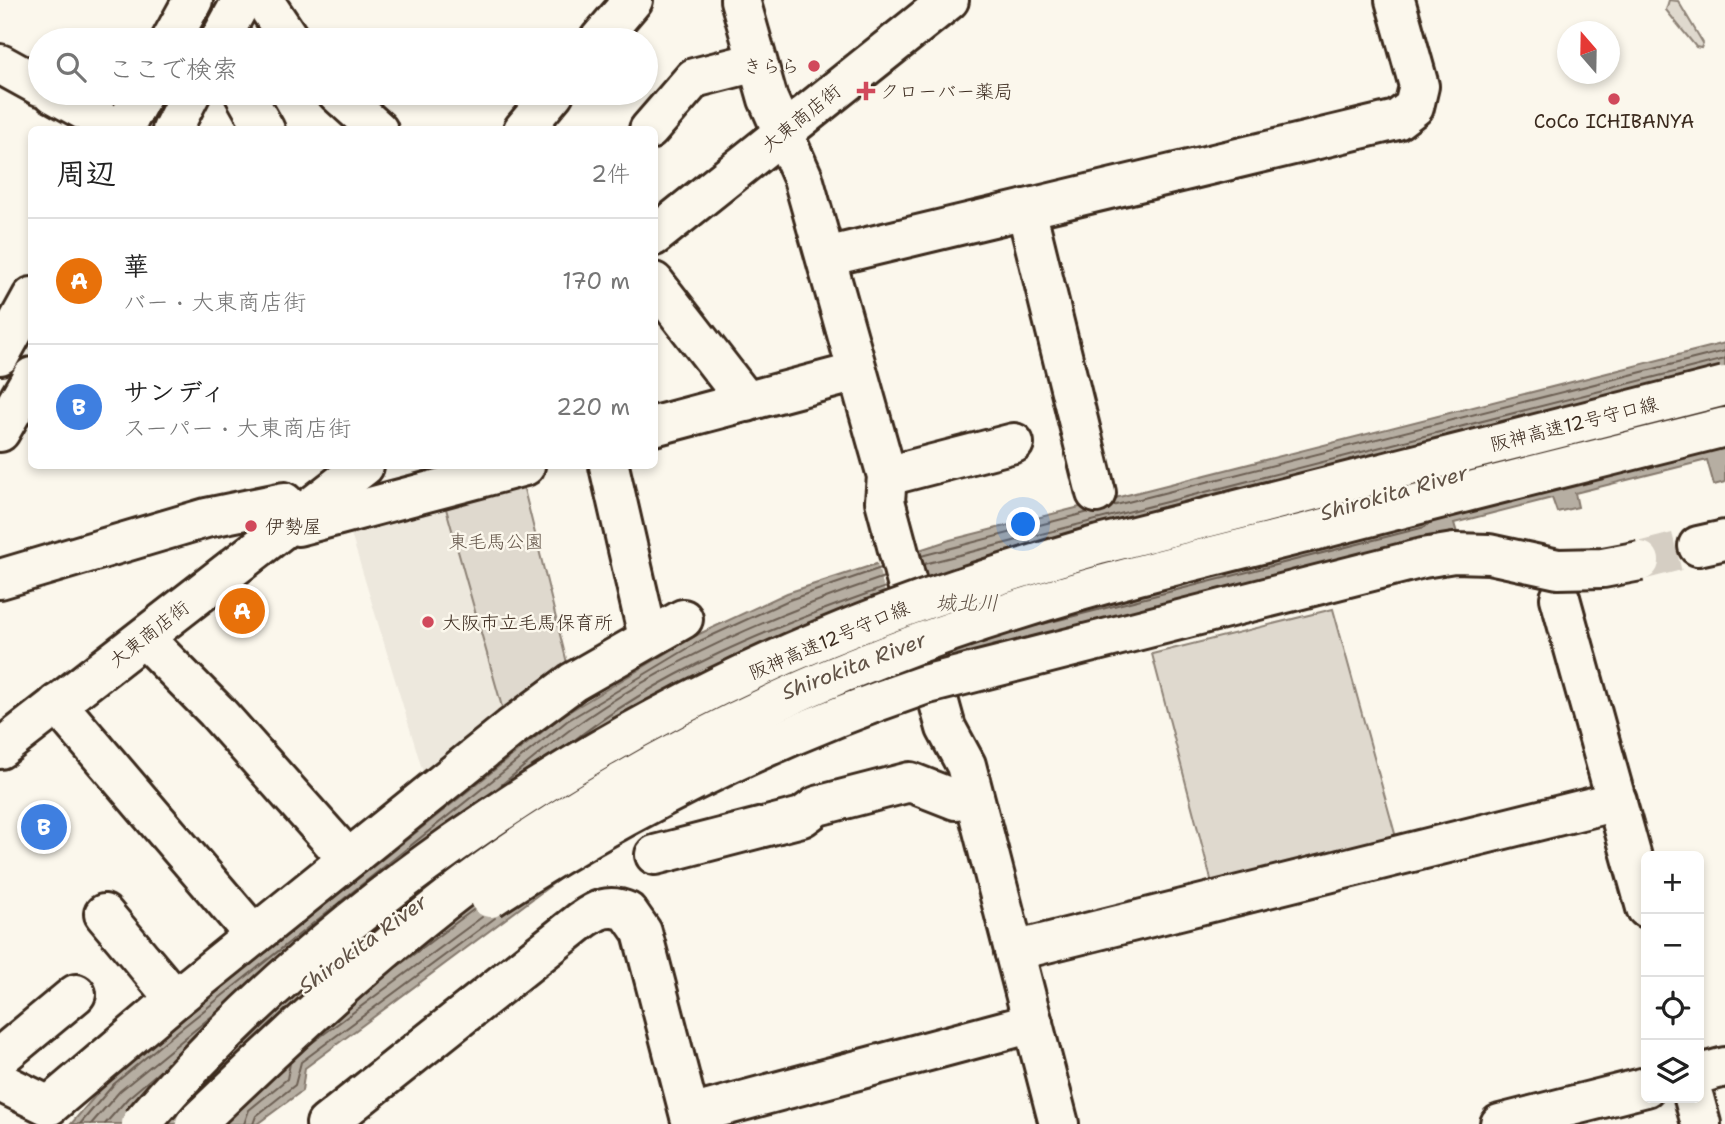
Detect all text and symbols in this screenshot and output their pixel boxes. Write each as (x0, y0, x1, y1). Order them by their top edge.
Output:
north arrow (1557, 21, 1620, 84)
search box (28, 28, 658, 105)
icon: search (52, 48, 90, 86)
text: ここで検索 (108, 51, 238, 86)
place label: きらら (743, 54, 800, 79)
marker: きらら (806, 58, 822, 74)
street label: 大東商店街 (756, 78, 846, 158)
place label: クローバー薬局 (880, 79, 1013, 104)
marker: クローバー薬局 (858, 83, 874, 99)
marker: CoCo ICHIBANYA (1606, 91, 1622, 107)
place label: CoCo ICHIBANYA (1534, 109, 1694, 134)
text: 周辺 (56, 153, 116, 194)
text: 2件 (591, 159, 630, 189)
text: 華 (123, 248, 149, 283)
text: A (70, 266, 88, 296)
text: 170 m (562, 266, 630, 296)
text: バー · 大東商店街 (123, 287, 306, 317)
text: サンディ (123, 374, 226, 409)
street label: 阪神高速12号守口線 (1487, 391, 1661, 457)
text: B (72, 392, 86, 422)
text: 220 m (556, 392, 630, 422)
text: スーパー · 大東商店街 (123, 413, 351, 443)
water label: Shirokita River (1317, 458, 1472, 528)
your location (1006, 507, 1040, 541)
place label: 伊勢屋 (265, 514, 322, 539)
marker: 伊勢屋 (243, 518, 259, 534)
park label: 東毛馬公園 (448, 529, 544, 554)
pin: A (219, 585, 265, 637)
water label: 城北川 (936, 589, 999, 617)
street label: 大東商店街 (104, 595, 194, 673)
street label: 阪神高速12号守口線 (745, 595, 913, 685)
place label: 大阪市立毛馬保育所 (442, 610, 613, 635)
marker: 大阪市立毛馬保育所 (420, 614, 436, 630)
water label: Shirokita River (778, 625, 931, 706)
pin: B (21, 801, 67, 853)
map controls (1641, 851, 1704, 1103)
button: + (1641, 851, 1704, 914)
water label: Shirokita River (293, 887, 434, 1000)
button: − (1641, 914, 1704, 977)
button: locate (1641, 977, 1704, 1040)
button: layers (1641, 1040, 1704, 1103)

